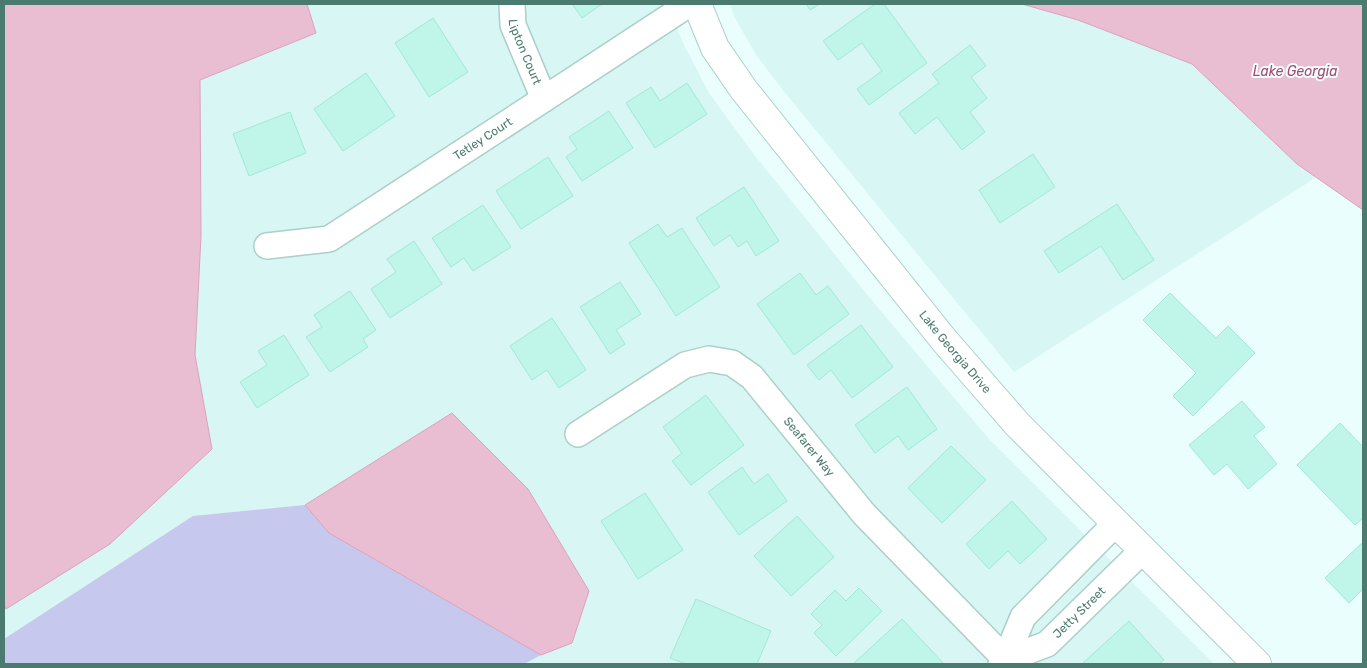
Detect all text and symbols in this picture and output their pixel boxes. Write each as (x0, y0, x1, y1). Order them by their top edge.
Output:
street label: Lipton Court (506, 19, 544, 87)
water label: Lake Georgia (1253, 63, 1337, 80)
street label: Tetley Court (451, 114, 515, 163)
street label: Lake Georgia Drive (916, 308, 994, 396)
street label: Seafarer Way (781, 414, 838, 480)
street label: Jetty Street (1050, 584, 1108, 641)

